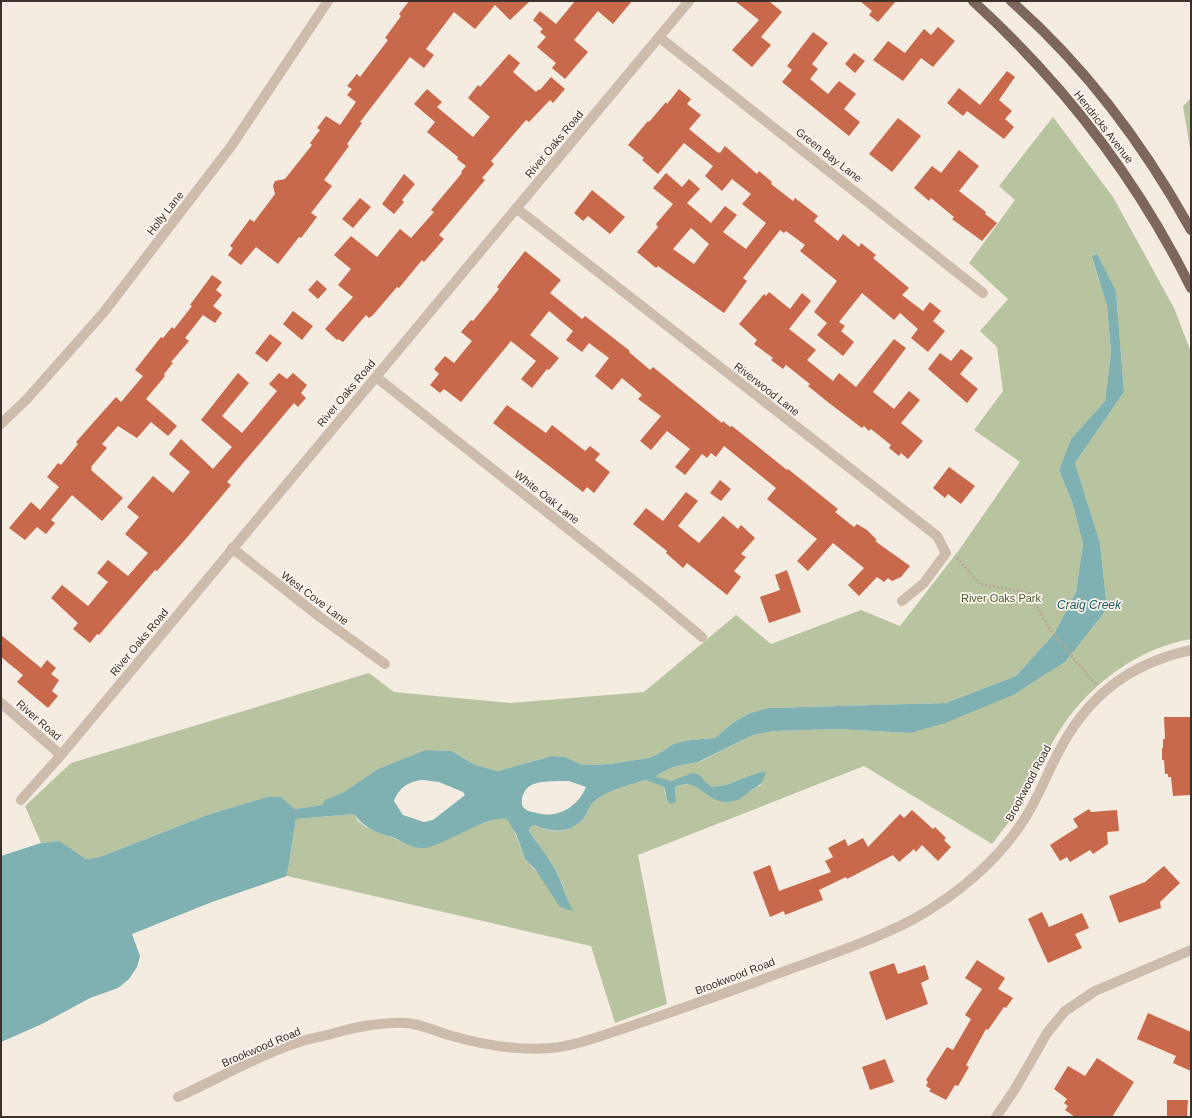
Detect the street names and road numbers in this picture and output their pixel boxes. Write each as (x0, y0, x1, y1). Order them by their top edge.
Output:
street label: Hendricks Avenue (1072, 88, 1136, 166)
street label: River Oaks Road (522, 108, 586, 180)
street label: Green Bay Lane (794, 126, 864, 184)
street label: Holly Lane (144, 189, 186, 237)
street label: River Oaks Road (314, 357, 378, 429)
street label: Riverwood Lane (732, 360, 802, 418)
street label: White Oak Lane (512, 468, 582, 526)
street label: West Cove Lane (279, 569, 351, 627)
street label: River Oaks Road (107, 606, 171, 678)
street label: River Road (14, 697, 64, 743)
street label: Brookwood Road (1003, 743, 1053, 823)
street label: Brookwood Road (693, 955, 777, 997)
street label: Brookwood Road (220, 1025, 302, 1069)

